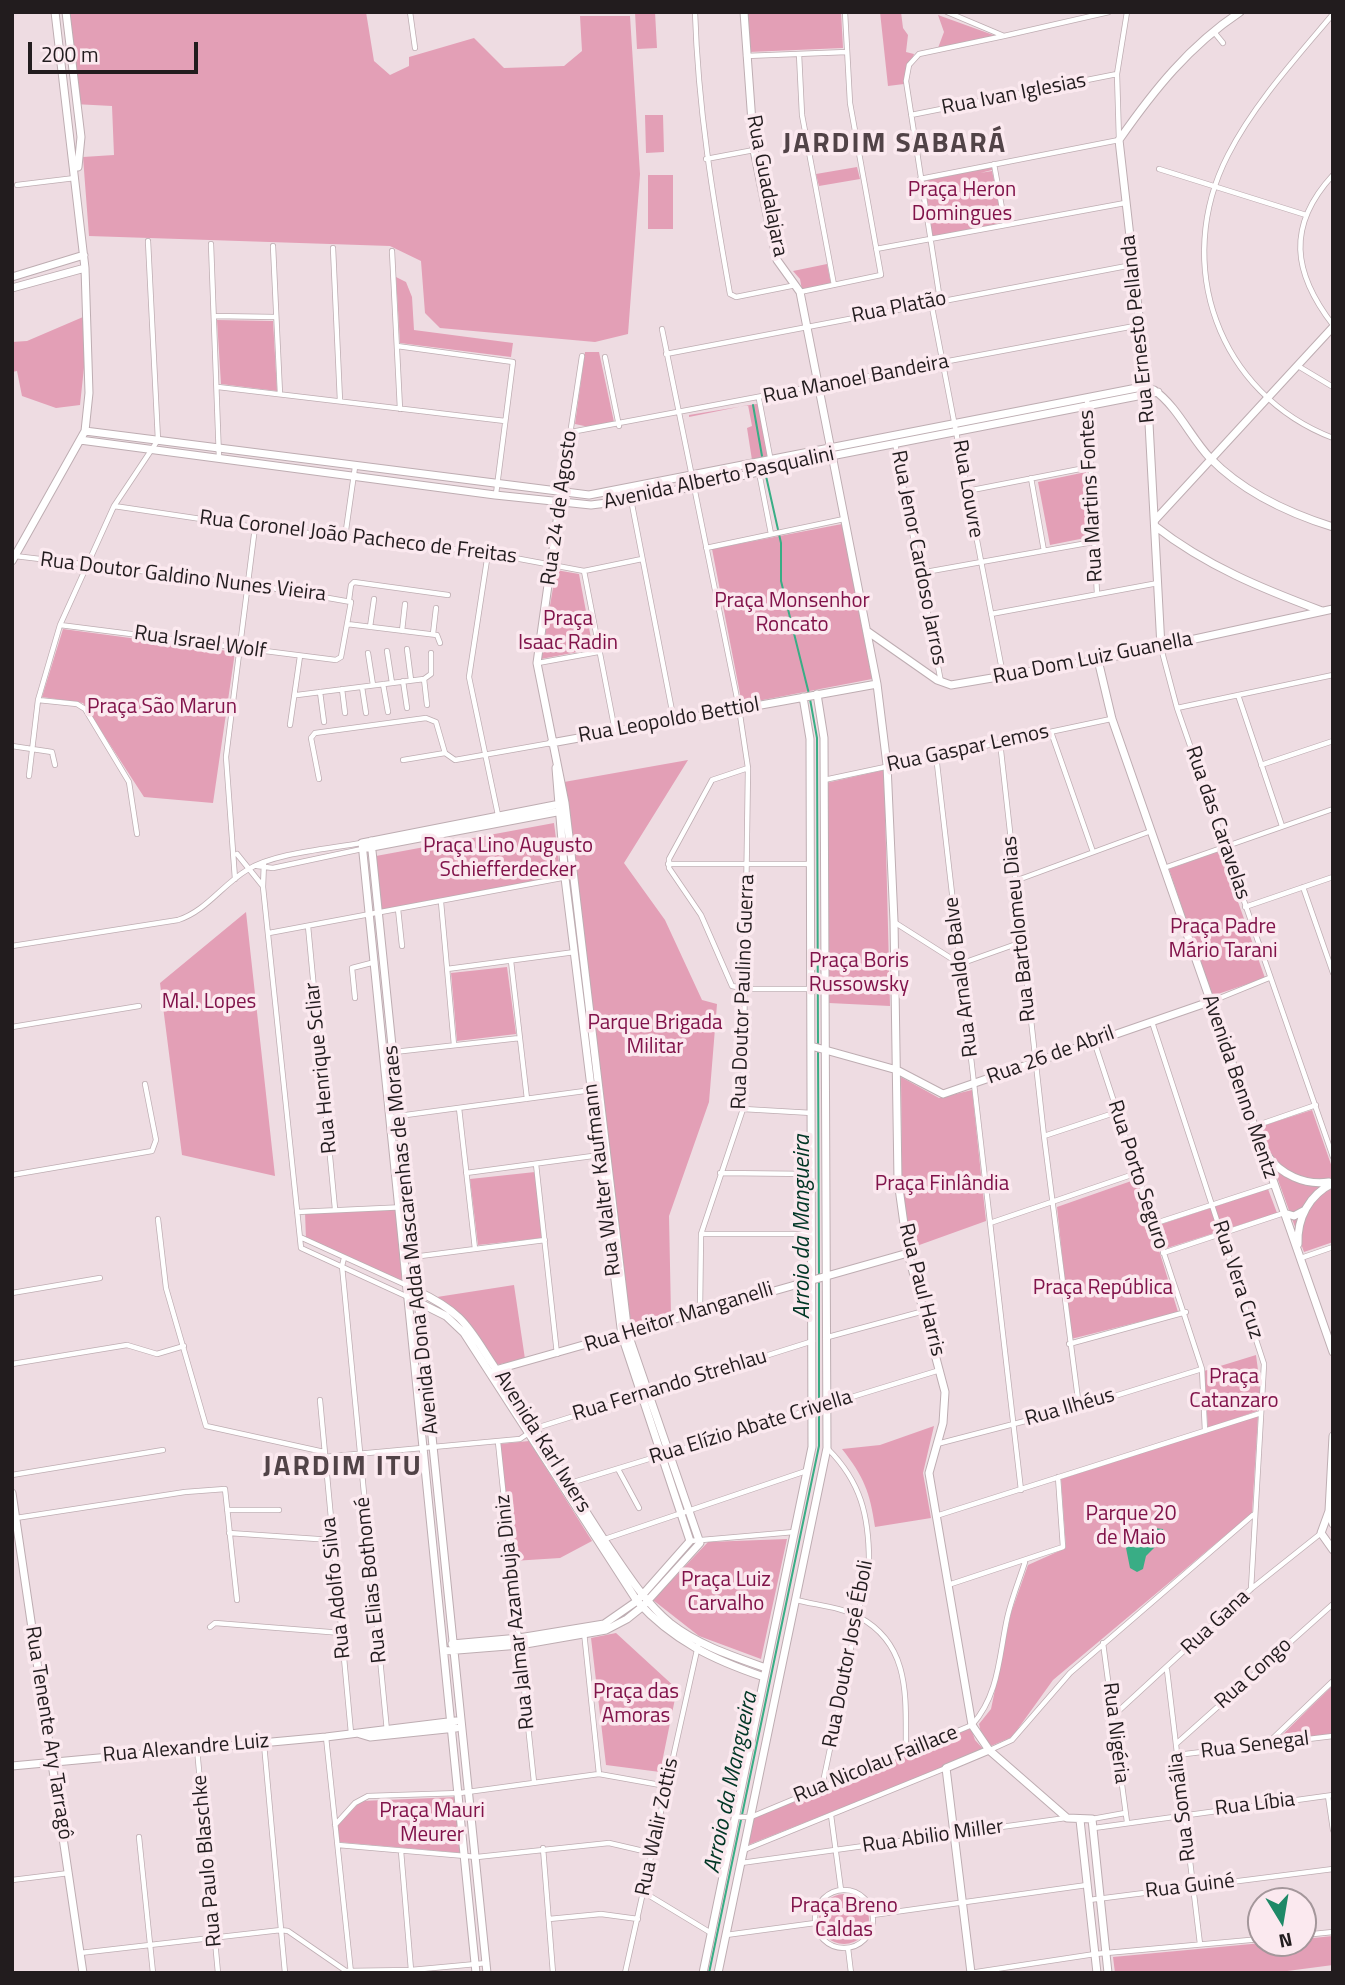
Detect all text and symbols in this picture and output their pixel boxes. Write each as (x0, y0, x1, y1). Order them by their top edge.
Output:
scale bar (32, 28, 201, 72)
text: 200 m (41, 38, 98, 70)
street label: Rua Ivan Iglesias (940, 69, 1088, 121)
street label: Rua Guadalajara (740, 113, 792, 259)
district label: JARDIM SABARÁ (784, 128, 1006, 162)
park label: Praça Heron Domingues (908, 178, 1016, 228)
street label: Rua Ernesto Pellanda (1117, 234, 1161, 424)
street label: Rua Platão (849, 286, 949, 330)
street label: Rua Manoel Bandeira (761, 350, 951, 410)
street label: Rua Martins Fontes (1075, 409, 1109, 583)
street label: Rua 24 de Agosto (537, 429, 583, 587)
street label: Rua Louvre (946, 438, 988, 540)
street label: Avenida Alberto Pasqualini (602, 442, 836, 516)
street label: Rua Jenor Cardoso Jarros (885, 448, 951, 668)
street label: Rua Coronel João Pacheco de Freitas (198, 506, 518, 570)
street label: Rua Doutor Galdino Nunes Vieira (39, 548, 327, 608)
park label: Praça Monsenhor Roncato (714, 589, 870, 639)
park label: Praça Isaac Radin (518, 607, 618, 657)
street label: Rua Israel Wolf (132, 621, 268, 665)
street label: Rua Dom Luiz Guanella (991, 627, 1195, 691)
street label: Rua Leopoldo Bettiol (577, 693, 761, 749)
park label: Praça São Marun (87, 695, 237, 721)
street label: Rua Gaspar Lemos (885, 720, 1051, 778)
street label: Rua das Caravelas (1179, 743, 1255, 903)
park label: Praça Lino Augusto Schiefferdecker (423, 834, 593, 884)
street label: Rua Bartolomeu Dias (998, 835, 1042, 1023)
street label: Rua Doutor Paulino Guerra (727, 874, 761, 1110)
street label: Rua Arnaldo Balve (940, 895, 984, 1059)
park label: Praça Padre Mário Tarani (1168, 915, 1278, 965)
park label: Praça Boris Russowsky (809, 949, 909, 999)
street label: Rua Henrique Scliar (300, 981, 344, 1155)
park label: Mal. Lopes (162, 990, 256, 1016)
street label: Avenida Benno Mentz (1196, 992, 1282, 1182)
park label: Parque Brigada Militar (587, 1011, 723, 1061)
street label: Rua 26 de Abril (984, 1021, 1118, 1091)
street label: Avenida Dona Adda Mascarenhas de Moraes (379, 1044, 445, 1436)
street label: Rua Walter Kaufmann (579, 1082, 627, 1278)
street label: Rua Porto Seguro (1101, 1097, 1173, 1253)
water label: Arroio da Mangueira (789, 1135, 817, 1319)
park label: Praça Finlândia (875, 1172, 1009, 1198)
street label: Rua Vera Cruz (1206, 1218, 1268, 1342)
street label: Rua Paul Harris (892, 1221, 950, 1359)
park label: Praça República (1033, 1276, 1173, 1302)
street label: Rua Heitor Manganelli (582, 1277, 776, 1359)
street label: Rua Fernando Strehlau (570, 1344, 770, 1428)
park label: Praça Catanzaro (1189, 1365, 1279, 1415)
street label: Avenida Karl Iwers (488, 1366, 596, 1518)
street label: Rua Ilhéus (1022, 1383, 1118, 1433)
street label: Rua Elízio Abate Crivella (647, 1385, 855, 1471)
district label: JARDIM ITU (264, 1451, 422, 1485)
street label: Rua Jalmar Azambuja Diniz (491, 1493, 541, 1731)
street label: Rua Elias Bothomé (351, 1496, 393, 1664)
park label: Parque 20 de Maio (1086, 1502, 1176, 1552)
street label: Rua Adolfo Silva (317, 1516, 357, 1660)
street label: Rua Doutor José Éboli (818, 1558, 880, 1750)
park label: Praça Luiz Carvalho (681, 1568, 771, 1618)
street label: Rua Gana (1177, 1585, 1255, 1661)
street label: Rua Tenente Ary Tarragô (19, 1624, 77, 1842)
street label: Rua Congo (1210, 1633, 1298, 1715)
park label: Praça das Amoras (593, 1680, 679, 1730)
street label: Rua Nigéria (1096, 1681, 1134, 1785)
water label: Arroio da Mangueira (699, 1690, 765, 1876)
street label: Rua Nicolau Faillace (790, 1721, 962, 1809)
street label: Rua Senegal (1199, 1727, 1311, 1765)
street label: Rua Alexandre Luiz (102, 1729, 270, 1769)
street label: Rua Somália (1164, 1751, 1202, 1863)
street label: Rua Walir Zottis (631, 1756, 685, 1898)
street label: Rua Paulo Blaschke (188, 1774, 228, 1948)
street label: Rua Líbia (1214, 1788, 1296, 1822)
park label: Praça Mauri Meurer (379, 1799, 485, 1849)
street label: Rua Abilio Miller (861, 1815, 1005, 1859)
street label: Rua Guiné (1144, 1869, 1236, 1905)
north arrow (1247, 1887, 1317, 1957)
park label: Praça Breno Caldas (790, 1894, 898, 1944)
text: N (1276, 1926, 1295, 1957)

